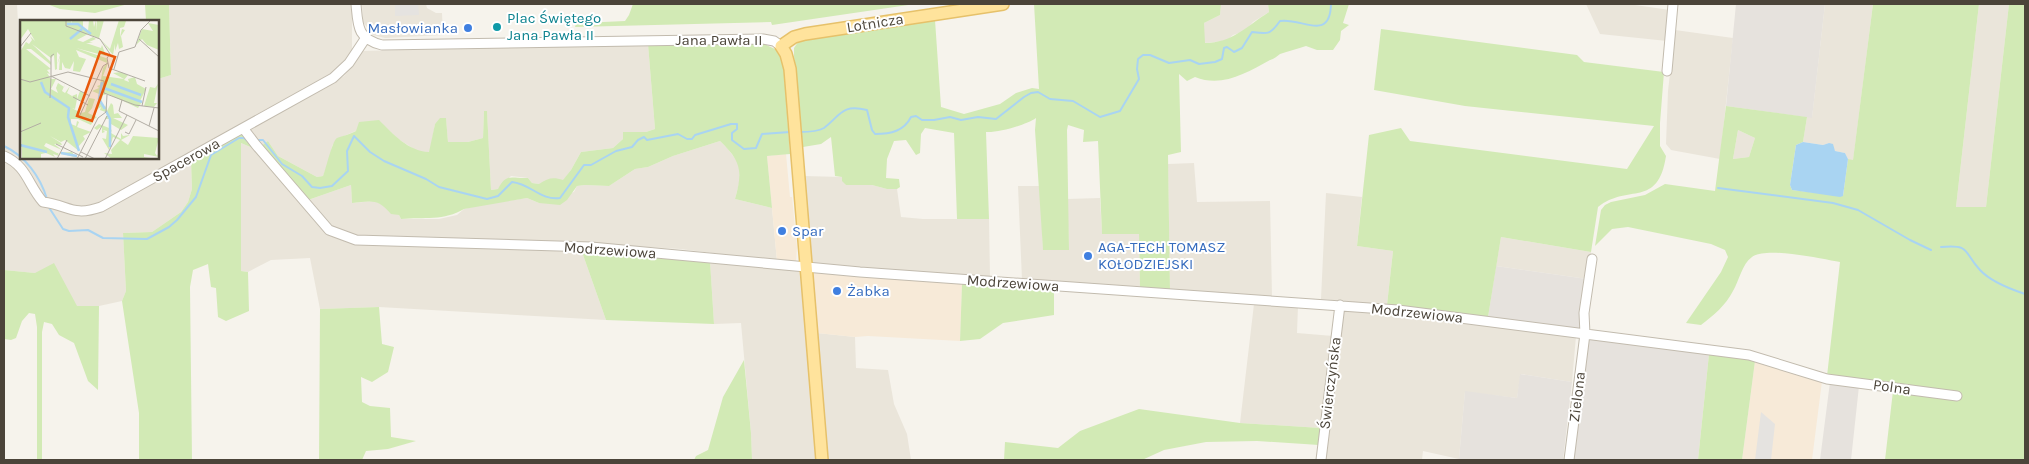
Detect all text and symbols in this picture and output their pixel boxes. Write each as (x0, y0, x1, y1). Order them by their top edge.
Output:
place label: Plac Świętego Jana Pawła II (507, 9, 601, 44)
street label: Lotnicza (845, 10, 905, 36)
place label: Masłowianka (367, 19, 458, 37)
inset map (20, 20, 159, 159)
marker: Plac Świętego Jana Pawła II (491, 21, 503, 33)
marker: Masłowianka (462, 22, 474, 34)
street label: Jana Pawła II (675, 31, 763, 49)
street label: Spacerowa (149, 134, 223, 186)
place label: Spar (792, 222, 824, 240)
marker: Spar (776, 225, 788, 237)
street label: Modrzewiowa (563, 238, 657, 262)
place label: AGA-TECH TOMASZ KOŁODZIEJSKI (1098, 238, 1225, 273)
marker: AGA-TECH TOMASZ KOŁODZIEJSKI (1082, 250, 1094, 262)
street label: Modrzewiowa (966, 271, 1060, 295)
place label: Żabka (847, 282, 890, 300)
marker: Żabka (831, 285, 843, 297)
street label: Modrzewiowa (1370, 299, 1464, 327)
street label: Świerczyńska (1315, 336, 1345, 430)
street label: Zielona (1565, 371, 1589, 423)
street label: Polna (1872, 375, 1912, 399)

